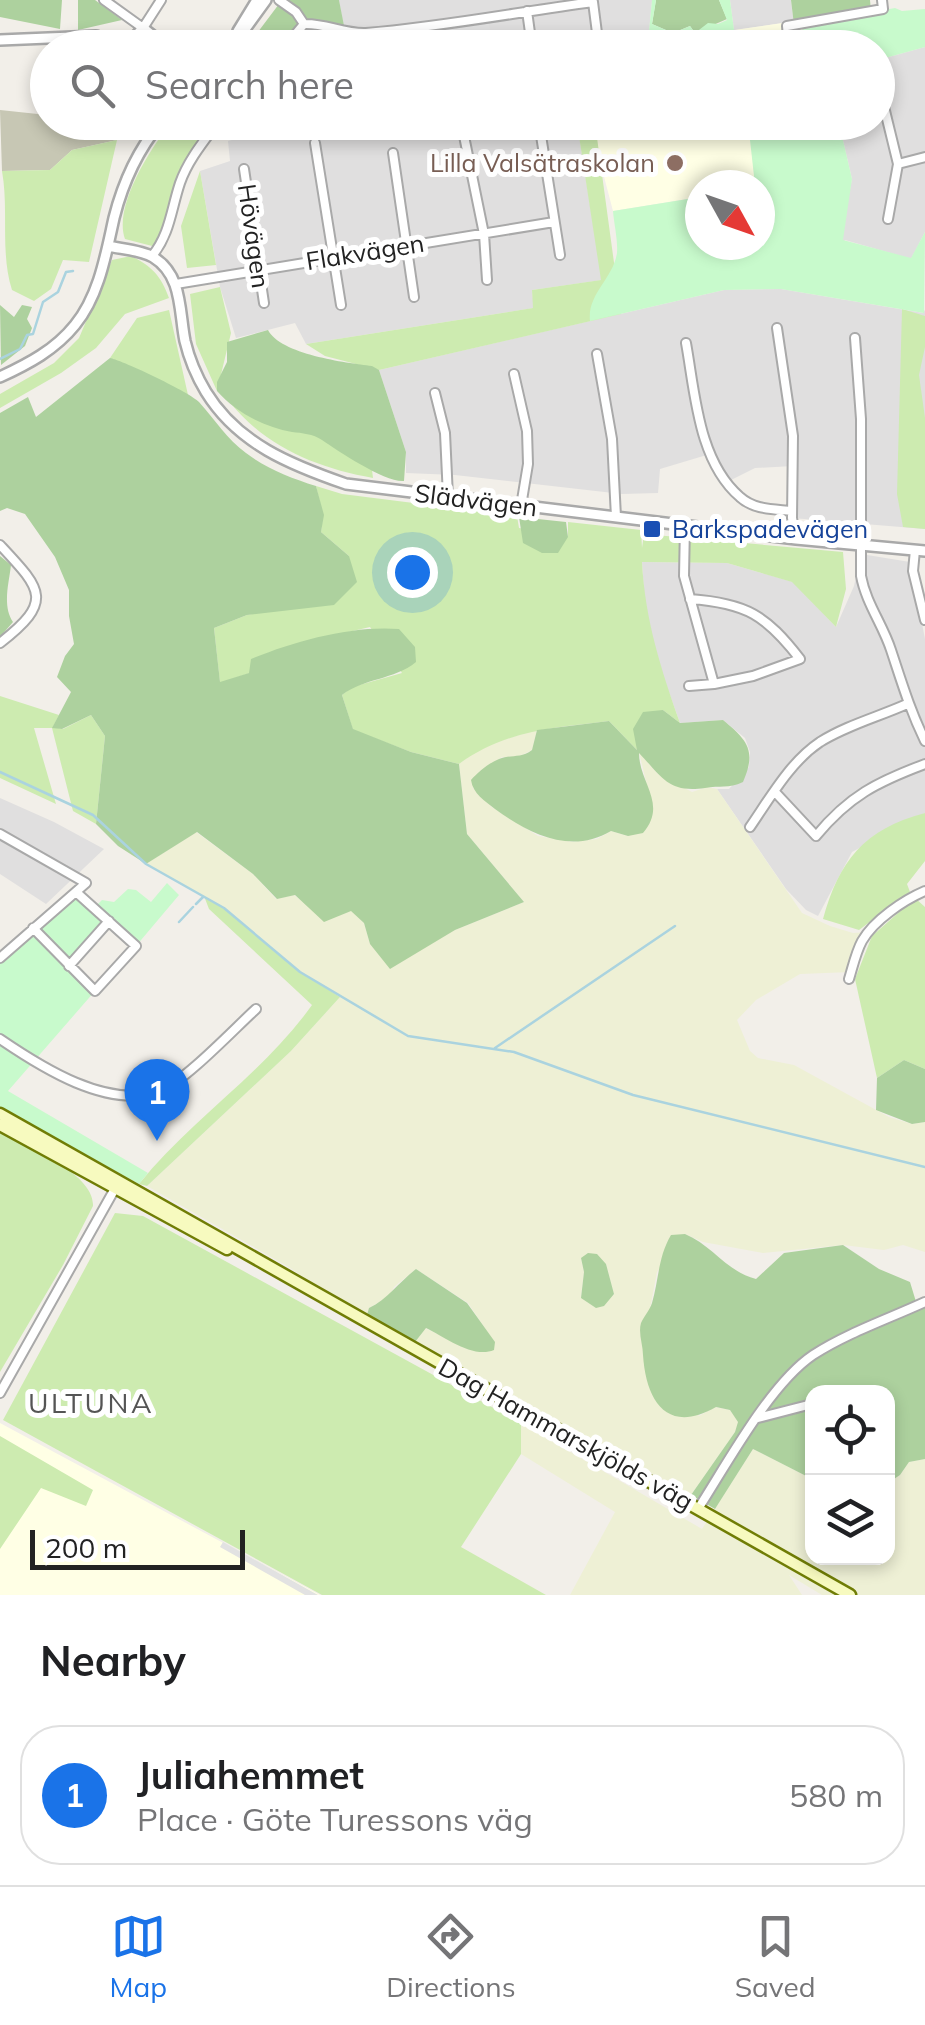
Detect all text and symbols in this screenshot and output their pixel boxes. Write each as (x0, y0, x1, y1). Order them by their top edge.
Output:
search box (30, 30, 895, 140)
icon: search (65, 58, 120, 113)
text: Search here (145, 61, 354, 109)
place label: Lilla Valsätraskolan (430, 147, 655, 178)
marker: Lilla Valsätraskolan (664, 152, 686, 174)
north arrow (685, 170, 775, 260)
street label: Hövägen (232, 182, 277, 290)
street label: Flakvägen (304, 227, 426, 276)
street label: Slädvägen (413, 477, 539, 522)
place label: Barkspadevägen (672, 513, 868, 544)
marker: Barkspadevägen (641, 518, 663, 540)
your location (387, 547, 438, 598)
pin: 1 (124, 1058, 190, 1141)
street label: Dag Hammarskjölds väg (434, 1351, 699, 1516)
district label: ULTUNA (28, 1385, 154, 1420)
map controls (805, 1385, 895, 1565)
button: locate (805, 1385, 895, 1475)
button: layers (805, 1475, 895, 1565)
scale bar (30, 1525, 245, 1570)
text: 200 m (45, 1530, 127, 1565)
text: Nearby (40, 1634, 186, 1687)
text: Juliahemmet (137, 1751, 364, 1799)
text: 1 (65, 1775, 84, 1815)
text: 580 m (789, 1775, 883, 1815)
text: Place · Göte Turessons väg (137, 1799, 533, 1839)
tab: Map (110, 1909, 167, 2004)
tab: Directions (386, 1909, 516, 2004)
tab: Saved (735, 1909, 815, 2004)

